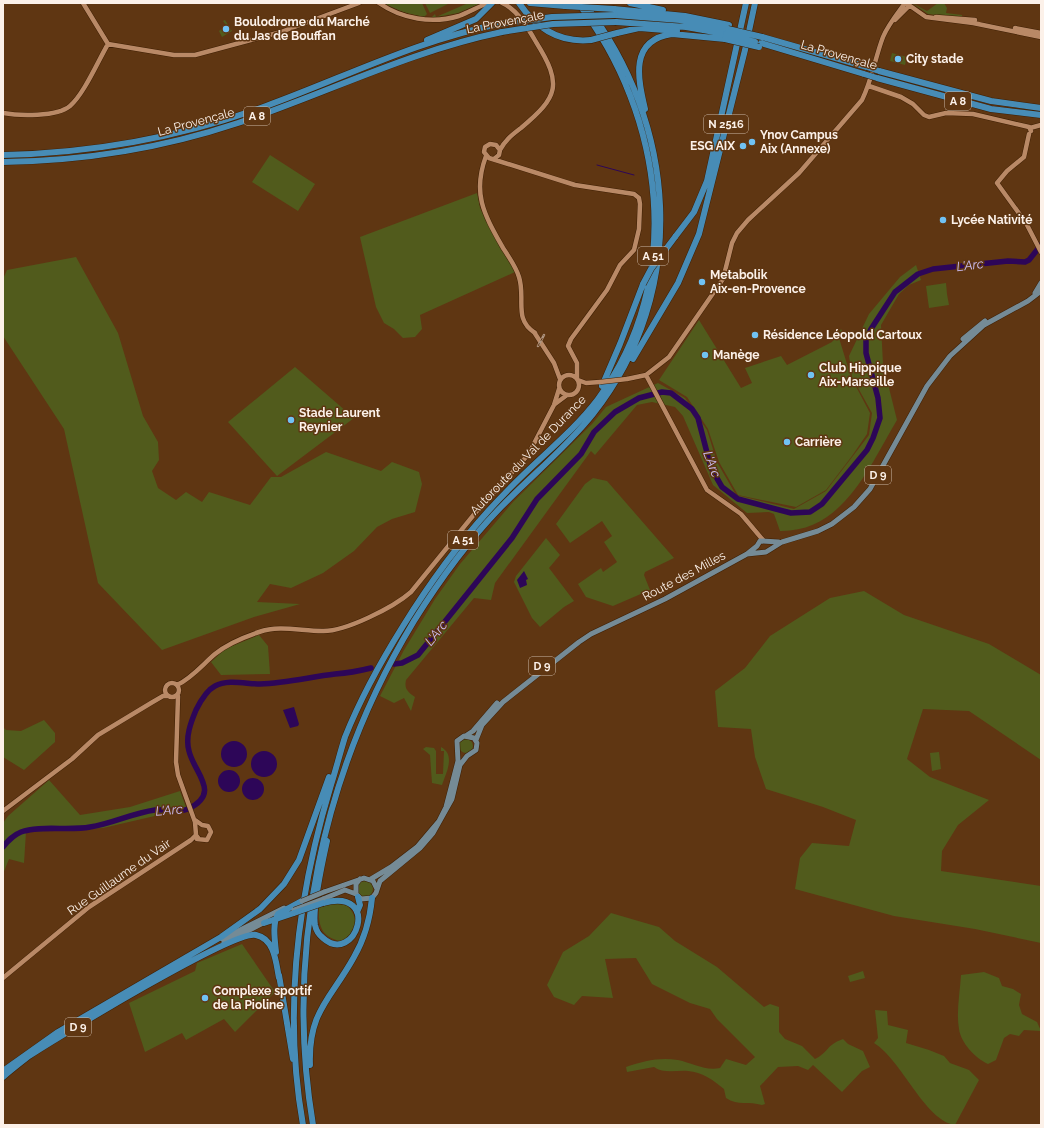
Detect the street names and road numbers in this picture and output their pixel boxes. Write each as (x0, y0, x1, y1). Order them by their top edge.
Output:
street label: La Provençale (465, 8, 545, 36)
street label: La Provençale (799, 37, 879, 73)
road number: A 8 (945, 92, 971, 110)
street label: La Provençale (156, 105, 236, 139)
road number: A 8 (244, 107, 270, 125)
road number: N 2516 (704, 115, 748, 133)
road number: A 51 (638, 247, 668, 265)
street label: Autoroute du Val de Durance (467, 392, 589, 518)
road number: D 9 (865, 466, 891, 484)
road number: A 51 (448, 531, 478, 549)
street label: Route des Milles (640, 548, 728, 604)
road number: D 9 (529, 657, 555, 675)
street label: Rue Guillaume du Vair (65, 836, 174, 918)
road number: D 9 (65, 1018, 91, 1036)

